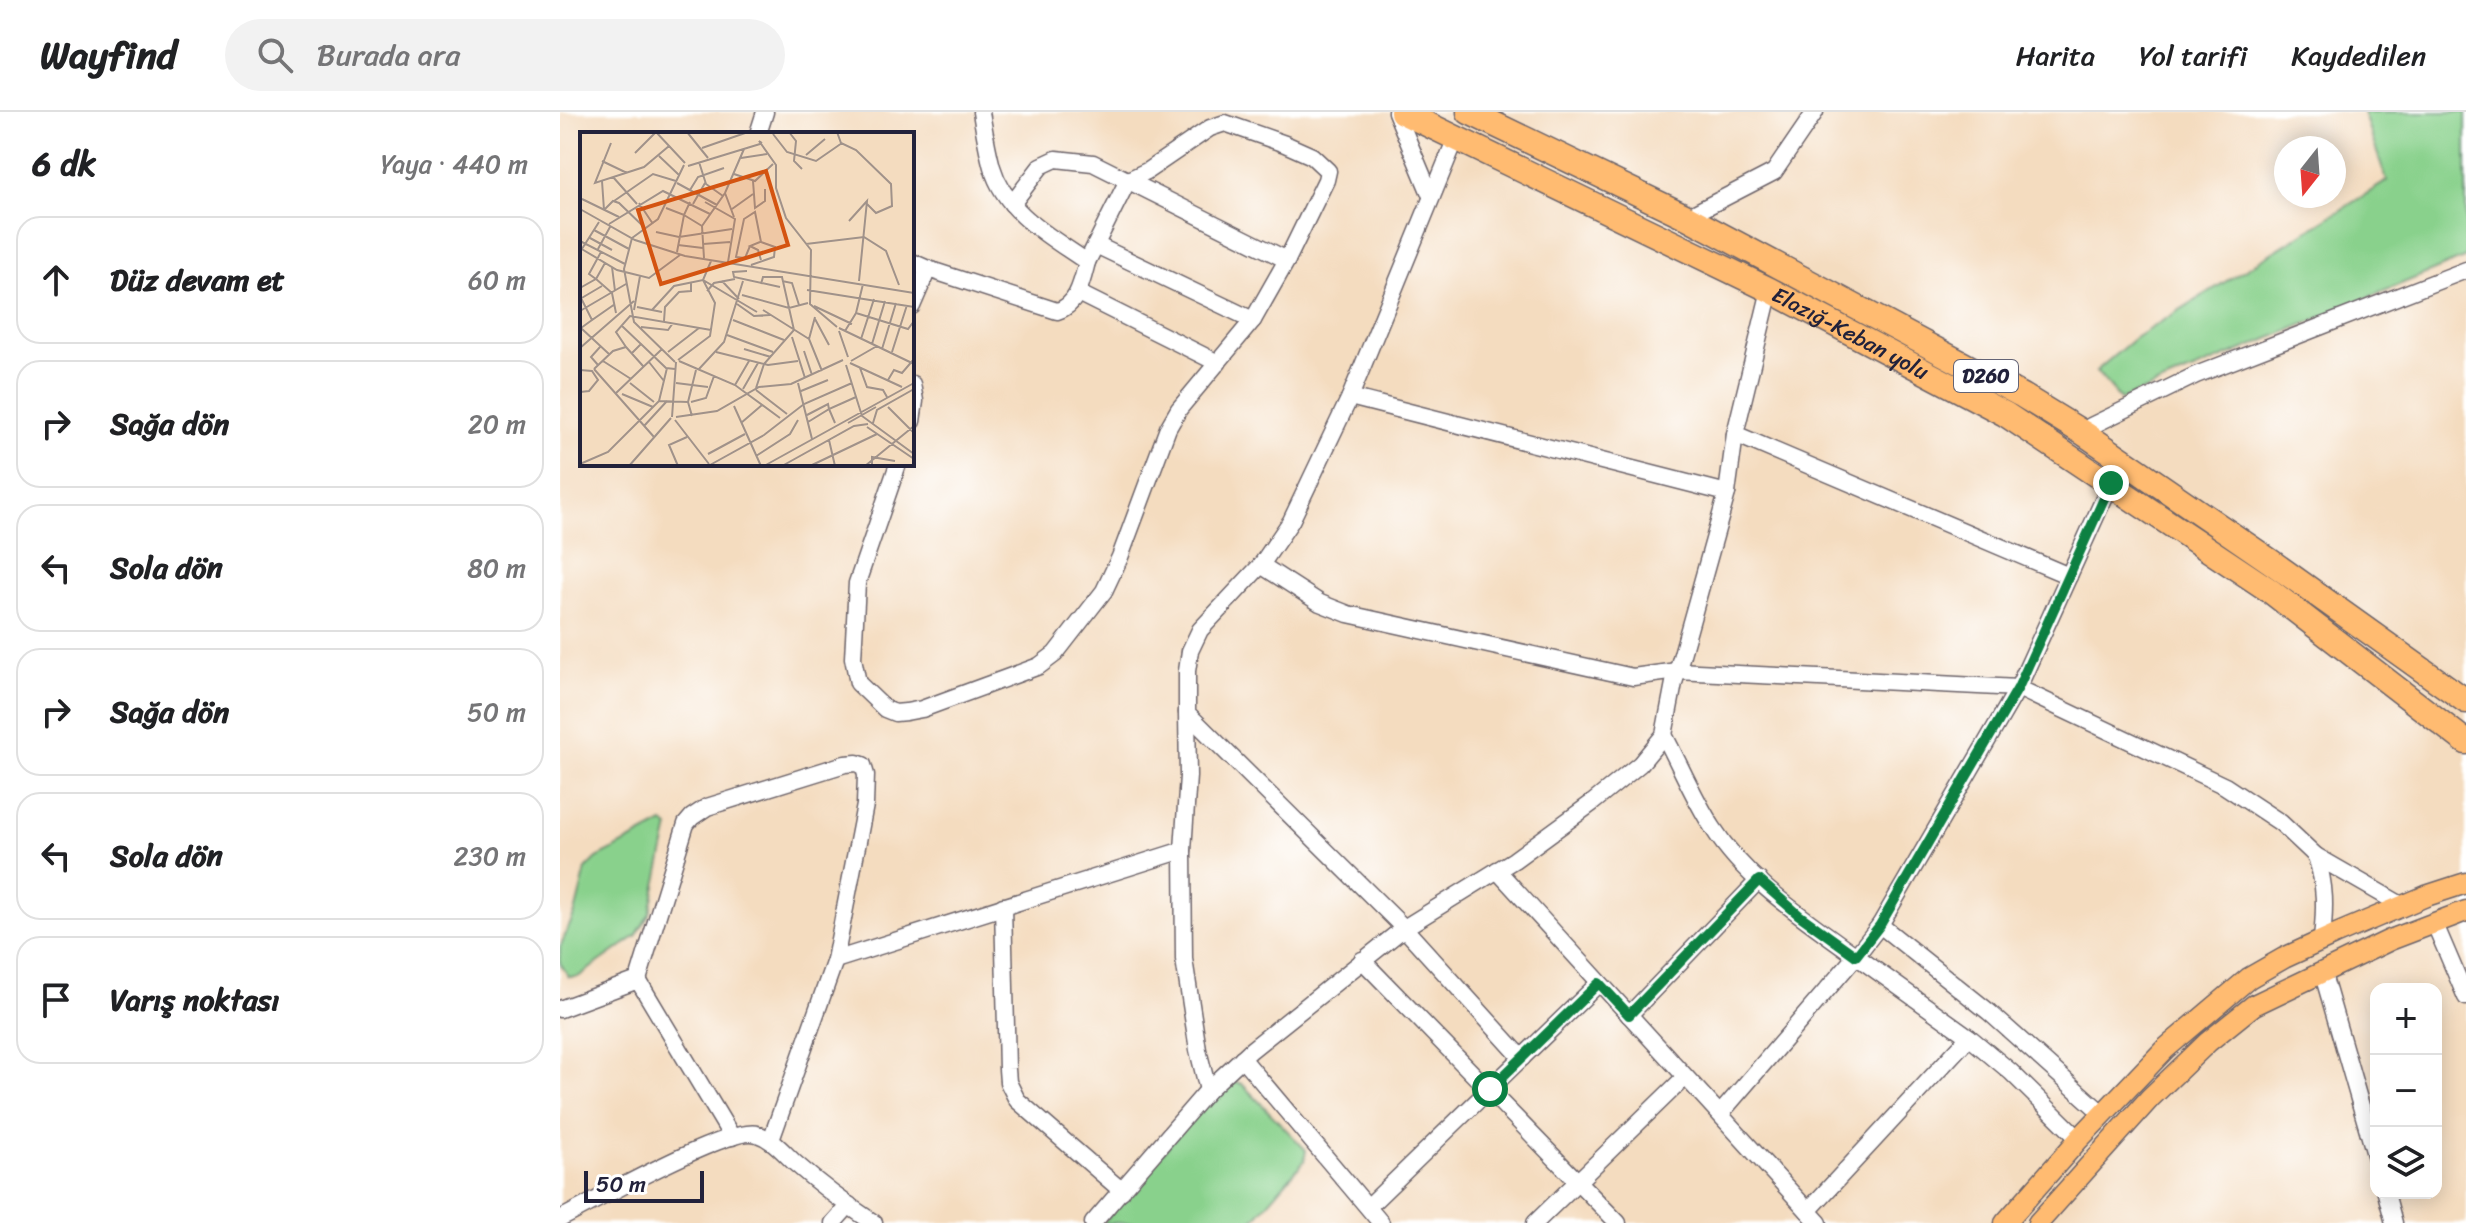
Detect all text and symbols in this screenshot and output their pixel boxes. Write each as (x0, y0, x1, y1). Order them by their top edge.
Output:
search box (225, 19, 785, 91)
text: Wayfind (40, 22, 177, 89)
text: Burada ara (317, 28, 460, 82)
text: Harita (2016, 31, 2095, 80)
text: Yol tarifi (2139, 31, 2247, 80)
text: Kaydedilen (2291, 31, 2426, 80)
icon: search (253, 33, 297, 77)
inset map (580, 132, 914, 466)
text: 6 dk (32, 134, 96, 194)
north arrow (2274, 136, 2346, 208)
text: Yaya · 440 m (381, 141, 528, 187)
text: Düz devam et (110, 253, 285, 307)
text: 60 m (468, 257, 526, 303)
icon: ahead (34, 258, 78, 302)
street label: Elazığ-Keban yolu (1765, 275, 1936, 390)
road number: D260 (1954, 360, 2018, 392)
text: Sağa dön (110, 397, 229, 451)
text: 20 m (468, 401, 526, 447)
icon: right (34, 402, 78, 446)
route end (2093, 465, 2129, 501)
text: Sola dön (110, 541, 223, 595)
text: 80 m (467, 545, 526, 591)
icon: left (34, 546, 78, 590)
text: Sağa dön (110, 685, 229, 739)
text: 50 m (467, 689, 526, 735)
icon: right (34, 690, 78, 734)
text: Sola dön (110, 829, 223, 883)
text: 230 m (454, 833, 526, 879)
icon: left (34, 834, 78, 878)
text: Varış noktası (110, 973, 280, 1027)
icon: arrive (34, 978, 78, 1022)
map controls (2370, 983, 2442, 1199)
button: + (2370, 983, 2442, 1055)
button: − (2370, 1055, 2442, 1127)
route start (1472, 1071, 1508, 1107)
button: layers (2370, 1127, 2442, 1199)
text: 50 m (596, 1165, 646, 1204)
scale bar (584, 1167, 704, 1203)

